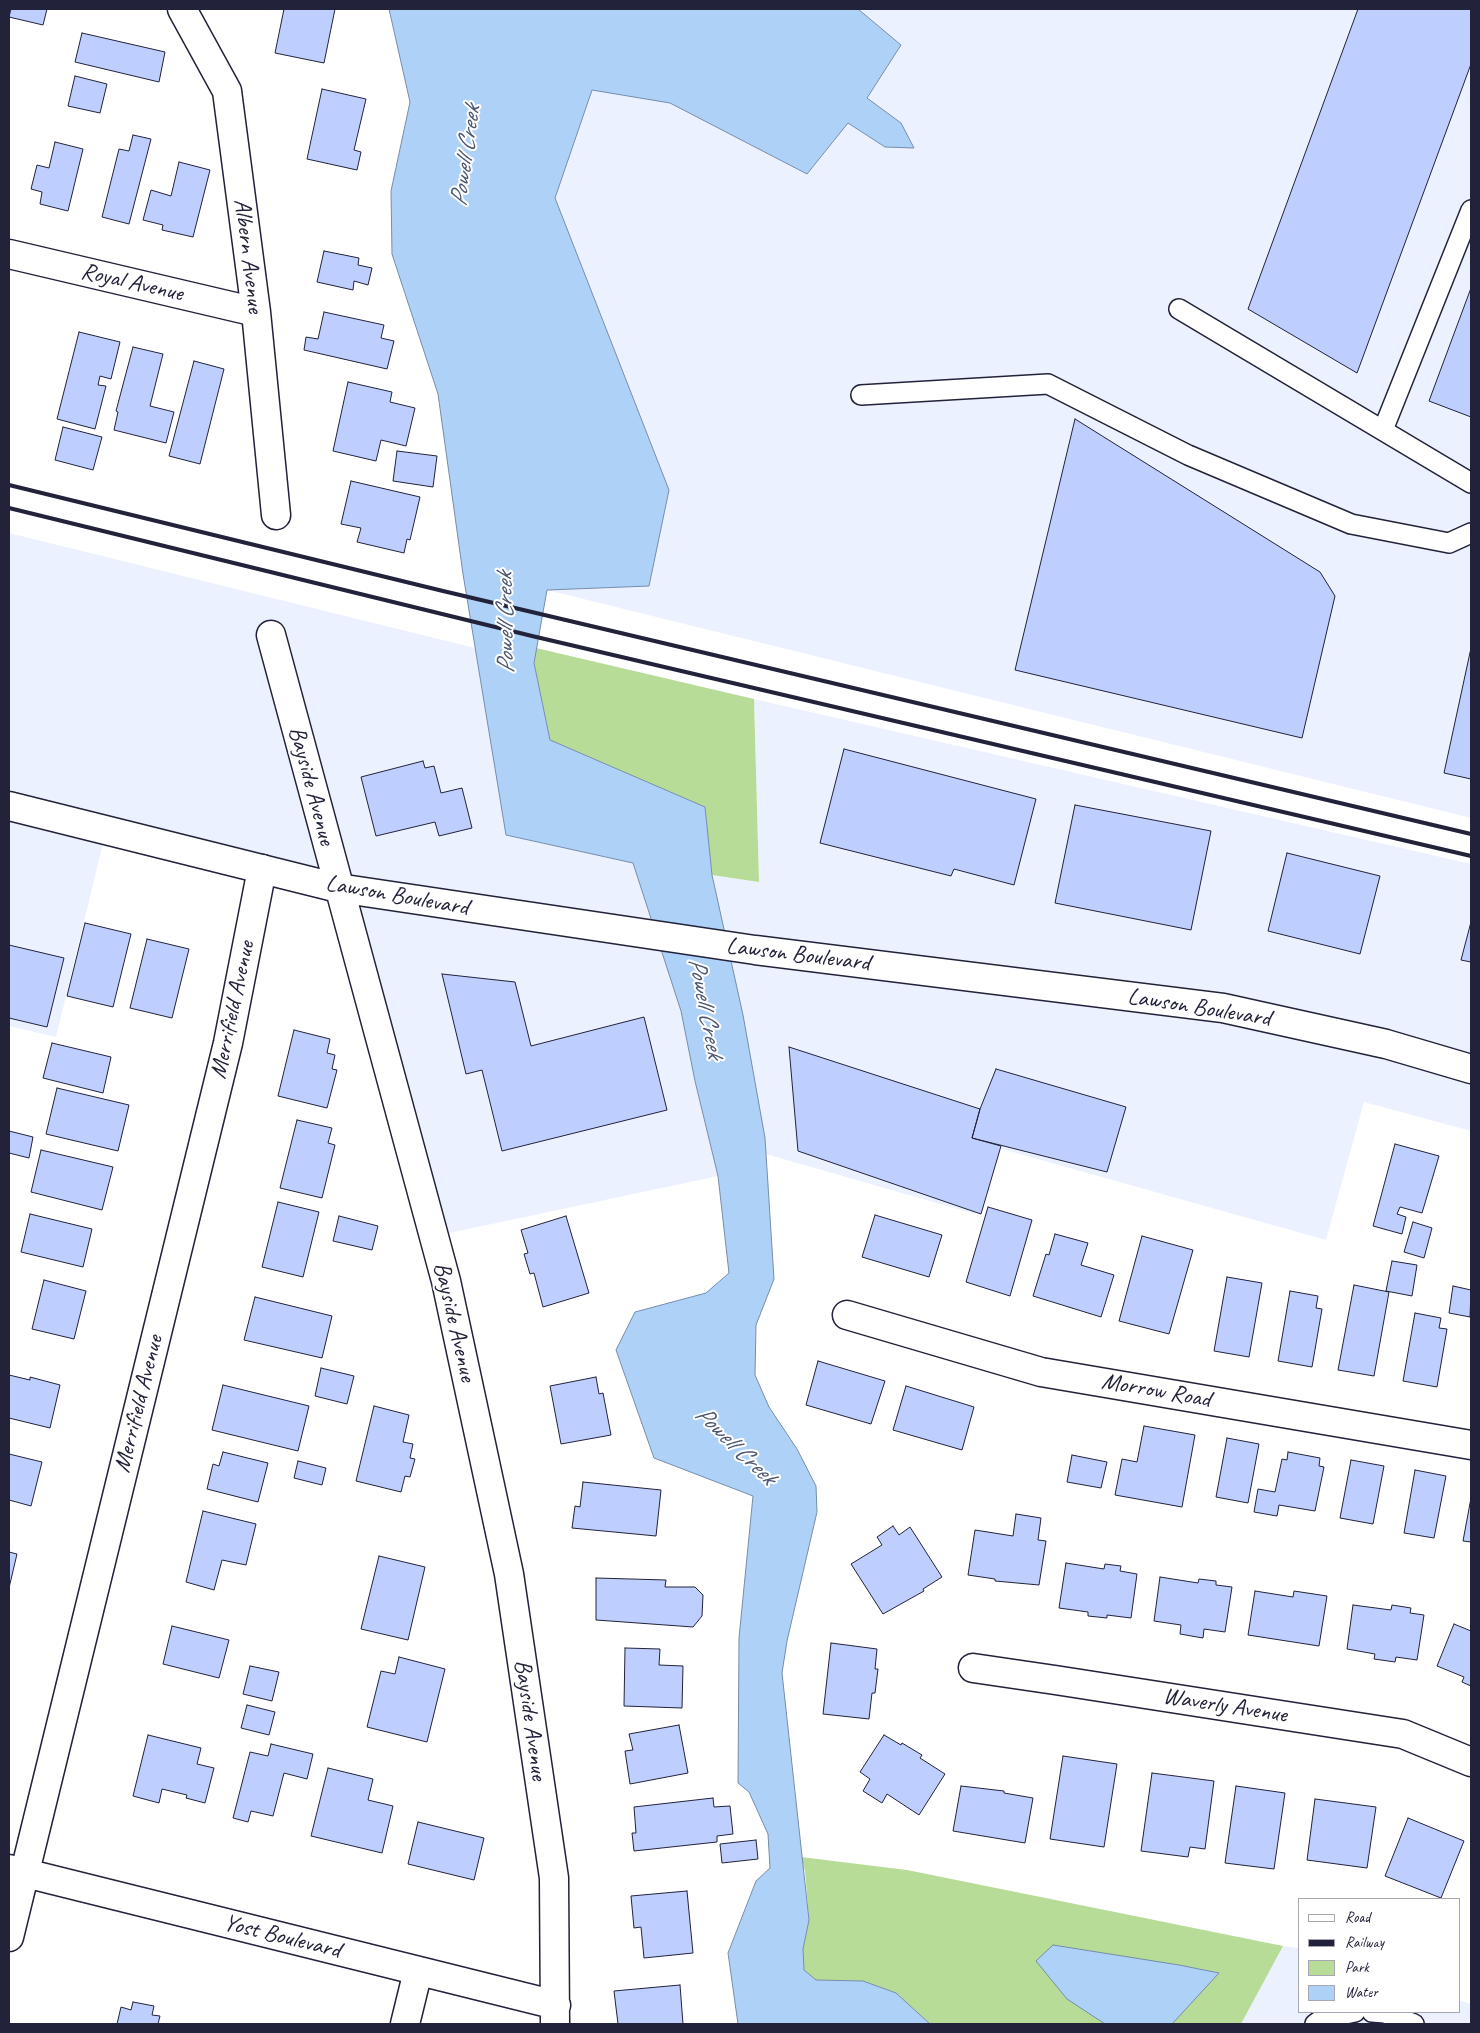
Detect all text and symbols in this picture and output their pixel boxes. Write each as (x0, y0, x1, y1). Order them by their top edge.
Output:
water label: Powell Creek (444, 104, 488, 208)
street label: Albern Avenue (227, 197, 269, 315)
street label: Royal Avenue (78, 257, 186, 309)
water label: Powell Creek (490, 572, 522, 674)
street label: Bayside Avenue (281, 724, 341, 848)
street label: Lawson Boulevard (323, 869, 471, 923)
street label: Lawson Boulevard (725, 932, 871, 978)
street label: Merrifield Avenue (204, 938, 262, 1082)
water label: Powell Creek (681, 955, 729, 1061)
street label: Lawson Boulevard (1125, 982, 1273, 1034)
street label: Bayside Avenue (426, 1260, 482, 1384)
street label: Merrifield Avenue (108, 1333, 170, 1475)
street label: Morrow Road (1099, 1367, 1213, 1415)
water label: Powell Creek (688, 1400, 782, 1492)
street label: Bayside Avenue (507, 1658, 553, 1782)
street label: Waverly Avenue (1161, 1682, 1289, 1730)
legend (1298, 1898, 1460, 2013)
text: Road (1345, 1908, 1370, 1927)
street label: Yost Boulevard (221, 1909, 343, 1965)
text: Railway (1345, 1933, 1384, 1952)
text: Park (1345, 1958, 1369, 1977)
text: Water (1345, 1983, 1378, 2002)

